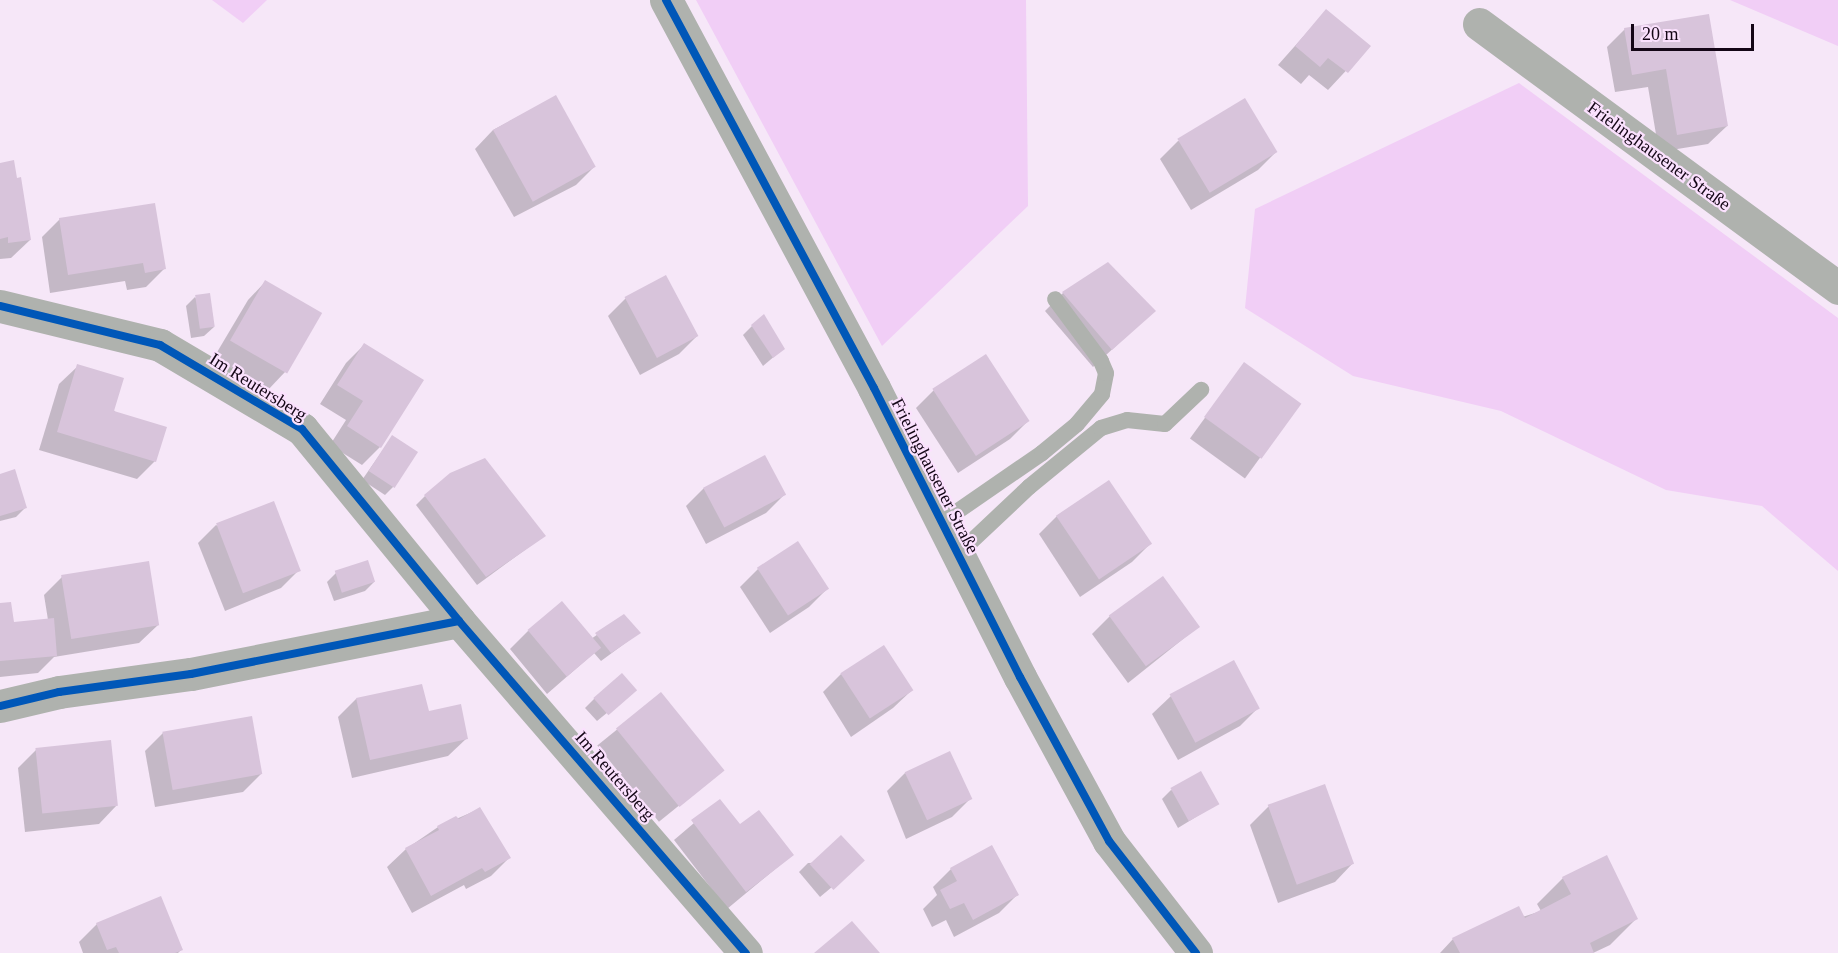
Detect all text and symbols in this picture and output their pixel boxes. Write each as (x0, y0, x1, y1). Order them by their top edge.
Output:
scale bar (1634, 12, 1757, 50)
text: 20 m (1642, 24, 1679, 44)
street label: Frielinghausener Straße (1583, 97, 1735, 215)
street label: Im Reutersberg (205, 348, 311, 426)
street label: Frielinghausener Straße (886, 395, 984, 557)
street label: Im Reutersberg (570, 727, 660, 825)

